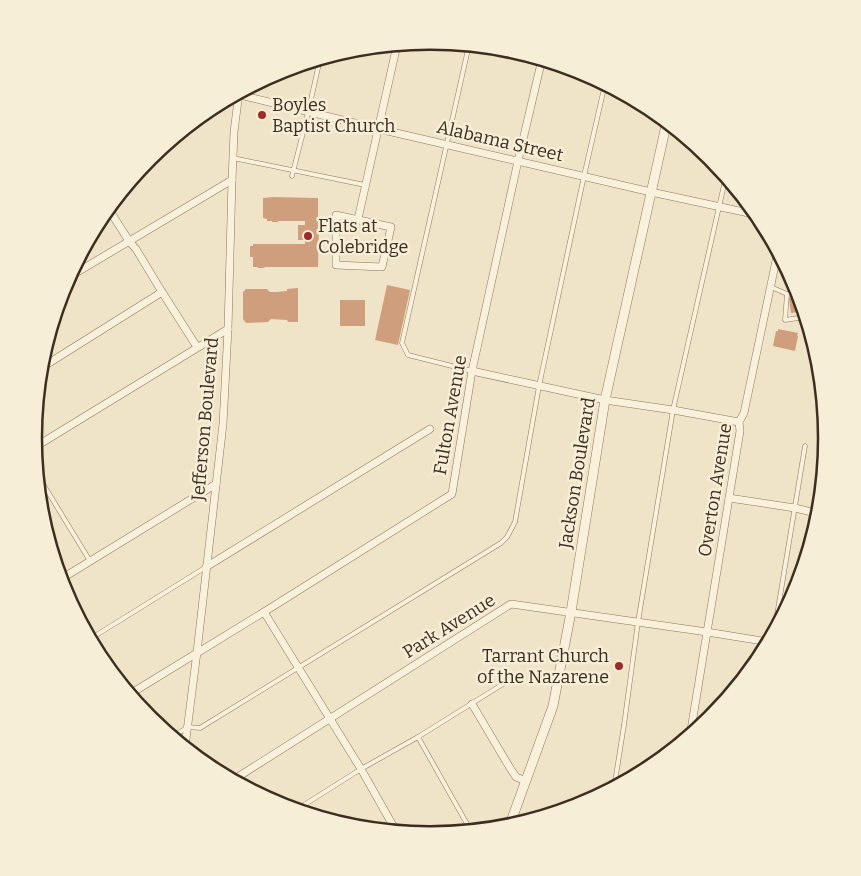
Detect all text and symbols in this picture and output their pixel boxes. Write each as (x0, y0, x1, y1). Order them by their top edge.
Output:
place label: Boyles Baptist Church (272, 94, 395, 137)
marker: Boyles Baptist Church (256, 109, 268, 121)
street label: Alabama Street (435, 116, 566, 166)
place label: Flats at Colebridge (318, 215, 408, 258)
marker: Flats at Colebridge (302, 230, 314, 242)
street label: Jefferson Boulevard (187, 336, 223, 503)
street label: Fulton Avenue (429, 353, 471, 477)
street label: Jackson Boulevard (554, 396, 600, 551)
street label: Overton Avenue (694, 422, 736, 558)
street label: Park Avenue (399, 589, 499, 663)
place label: Tarrant Church of the Nazarene (477, 645, 609, 688)
marker: Tarrant Church of the Nazarene (613, 660, 625, 672)

